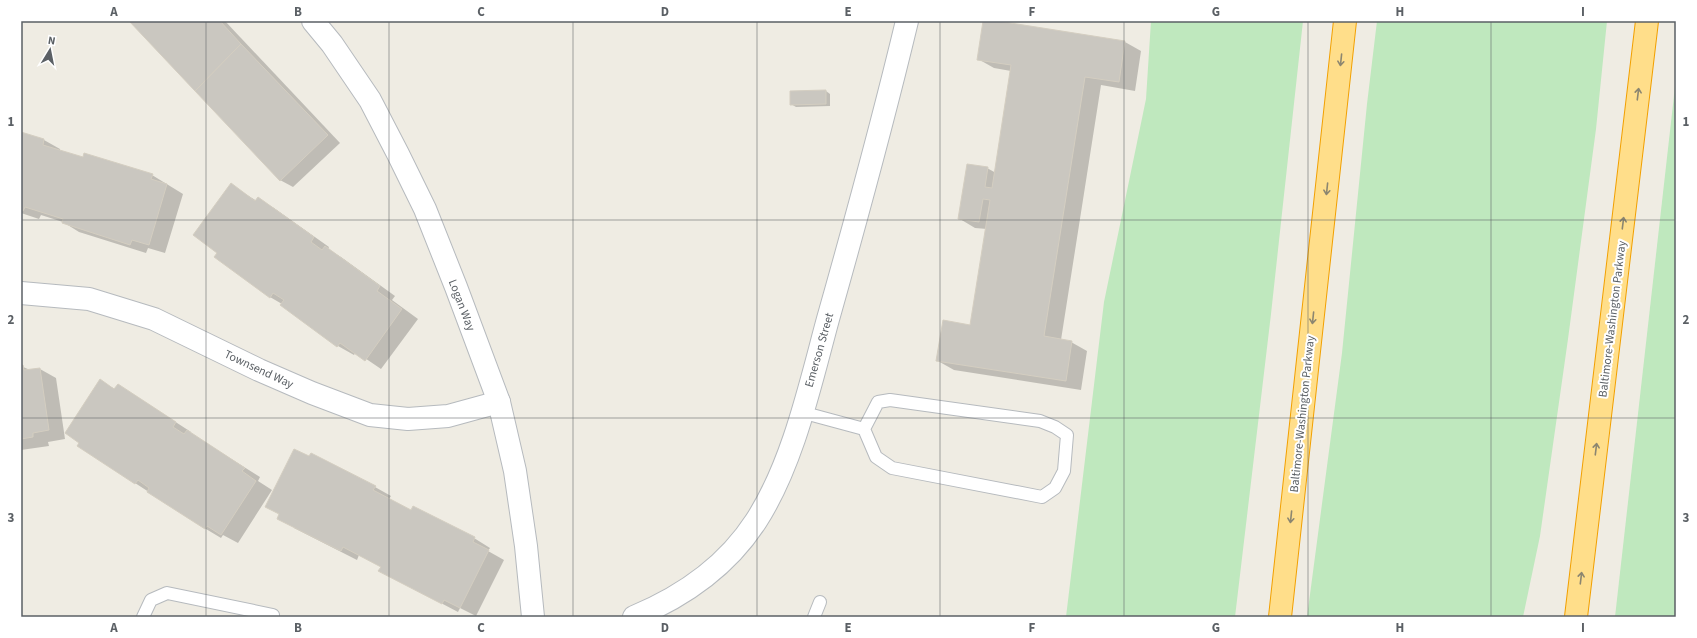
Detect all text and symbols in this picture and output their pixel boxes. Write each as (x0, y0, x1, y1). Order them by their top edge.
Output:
text: A (109, 3, 118, 21)
text: B (294, 3, 302, 21)
text: C (477, 3, 485, 21)
text: D (661, 3, 669, 21)
text: E (844, 3, 852, 21)
text: F (1029, 3, 1036, 21)
text: G (1212, 3, 1220, 21)
text: H (1396, 3, 1404, 21)
text: I (1581, 3, 1585, 21)
north arrow (30, 30, 70, 70)
text: N (47, 33, 57, 49)
one-way arrow (1337, 53, 1344, 66)
one-way arrow (1634, 88, 1642, 101)
text: 1 (8, 113, 15, 131)
text: 1 (1683, 113, 1690, 131)
one-way arrow (1323, 182, 1330, 195)
one-way arrow (1619, 217, 1627, 230)
street label: Baltimore-Washington Parkway (1594, 239, 1631, 398)
street label: Logan Way (444, 277, 479, 334)
text: 2 (8, 311, 15, 329)
street label: Emerson Street (801, 311, 838, 389)
one-way arrow (1309, 311, 1316, 324)
text: 2 (1683, 311, 1690, 329)
street label: Baltimore-Washington Parkway (1286, 334, 1319, 493)
street label: Townsend Way (221, 346, 297, 393)
one-way arrow (1592, 443, 1600, 456)
text: 3 (8, 509, 15, 527)
text: 3 (1683, 509, 1690, 527)
one-way arrow (1287, 510, 1295, 523)
one-way arrow (1577, 572, 1585, 585)
text: A (109, 619, 118, 637)
text: B (294, 619, 302, 637)
text: C (477, 619, 485, 637)
text: D (661, 619, 669, 637)
text: E (844, 619, 852, 637)
text: F (1029, 619, 1036, 637)
text: G (1212, 619, 1220, 637)
text: H (1396, 619, 1404, 637)
text: I (1581, 619, 1585, 637)

